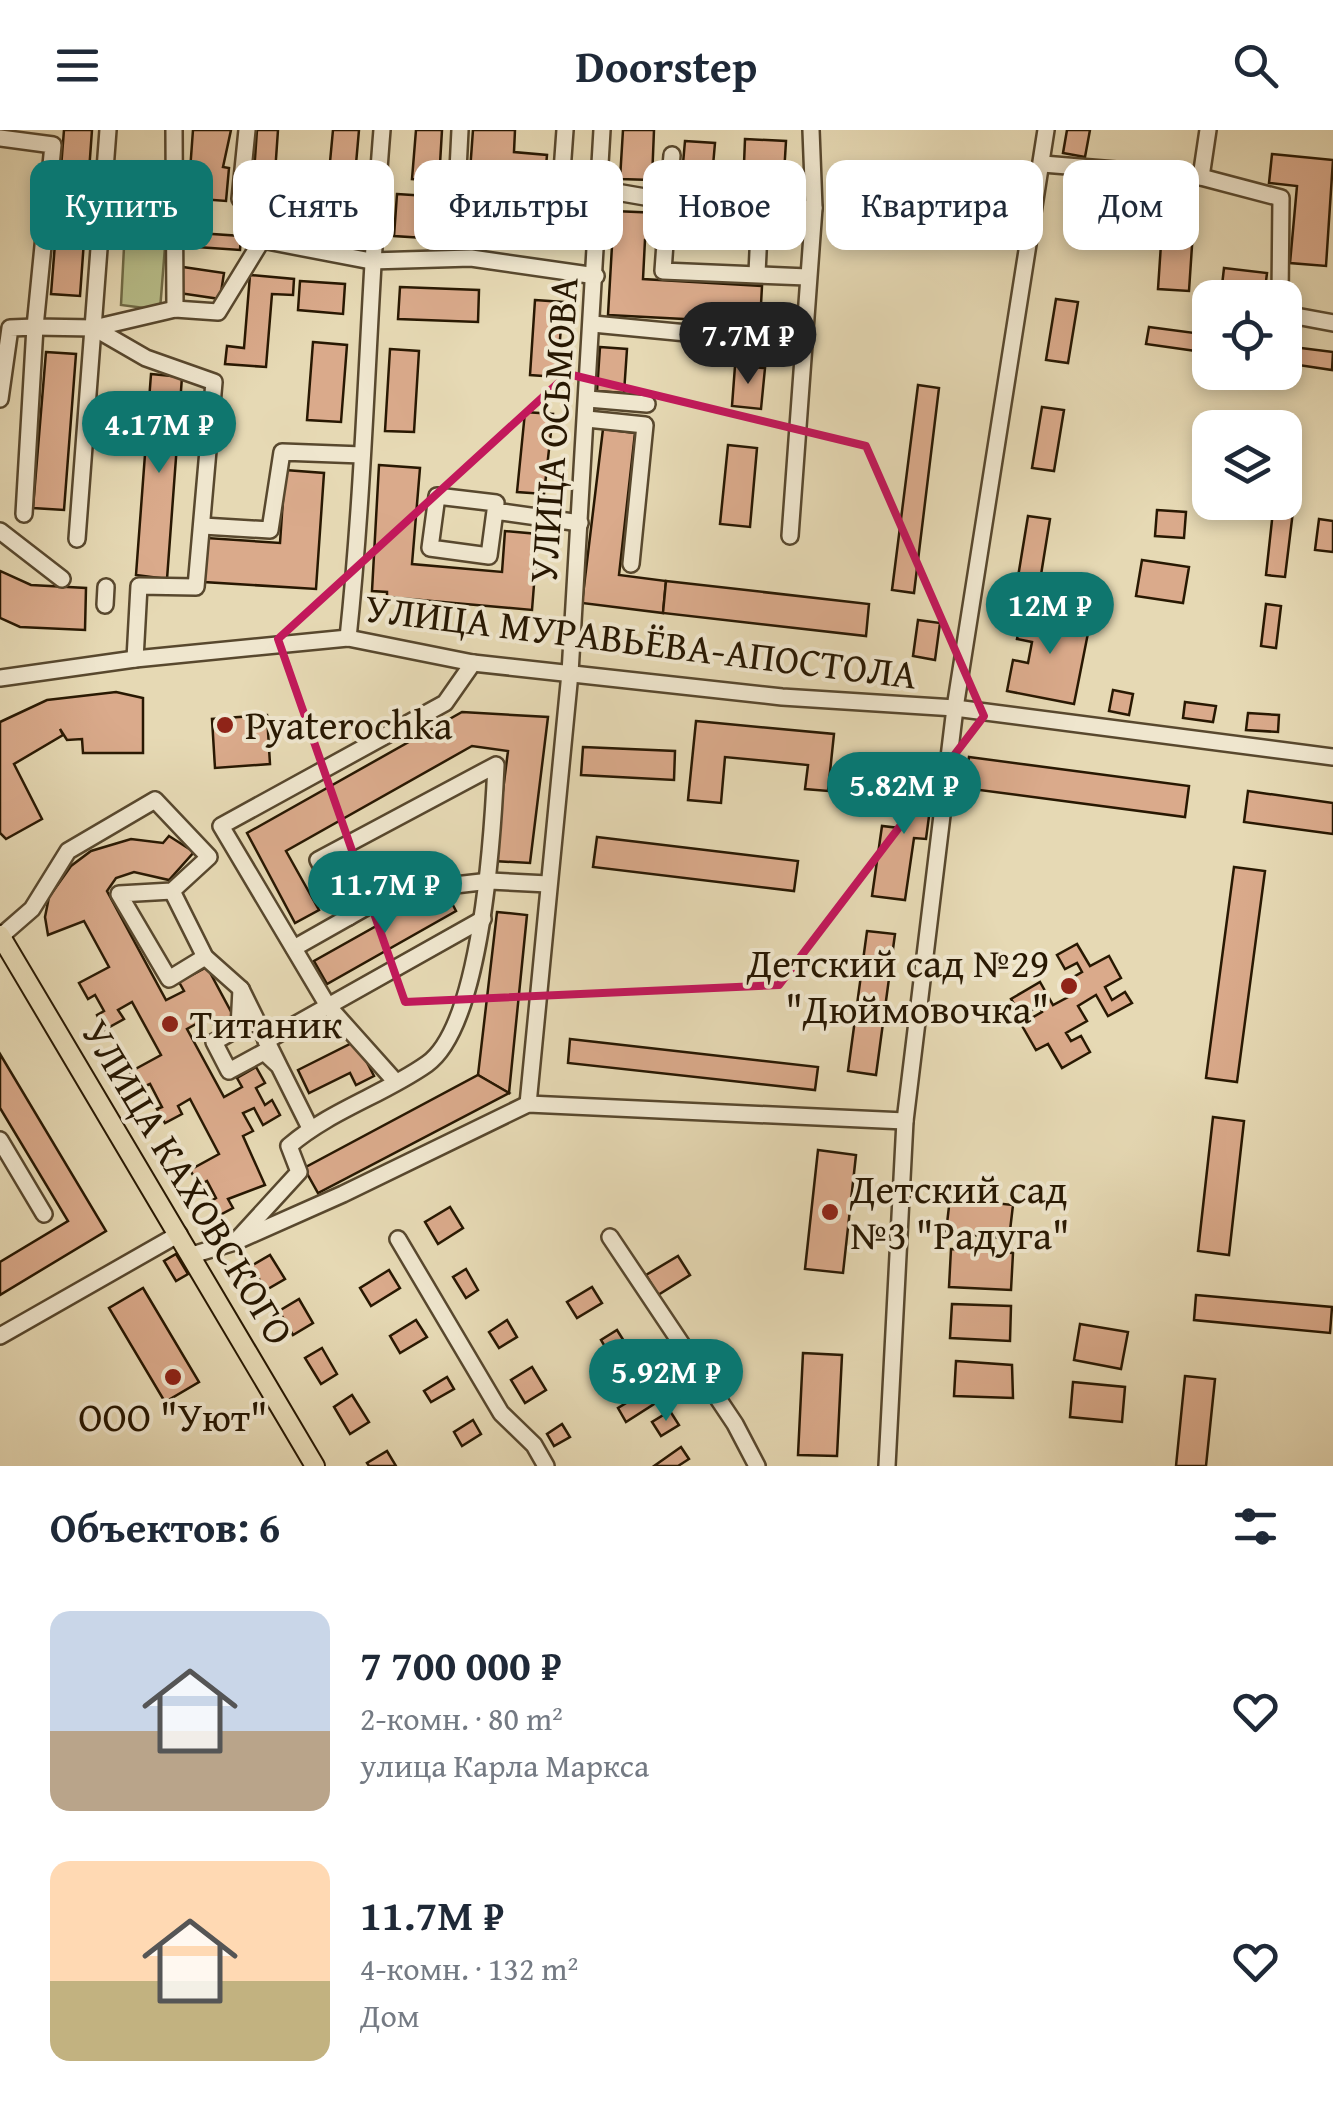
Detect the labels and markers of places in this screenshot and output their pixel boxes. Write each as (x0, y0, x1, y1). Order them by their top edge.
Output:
pin: 7.7M ₽ (667, 302, 829, 387)
pin: 4.17M ₽ (67, 391, 251, 476)
pin: 12M ₽ (980, 572, 1120, 657)
place label: Pyaterochka (245, 695, 453, 754)
marker: Pyaterochka (214, 714, 236, 736)
pin: 5.82M ₽ (812, 752, 996, 837)
pin: 11.7M ₽ (293, 851, 477, 936)
place label: Детский сад №29 "Дюймовочка" (746, 933, 1049, 1038)
marker: Детский сад №29 "Дюймовочка" (1058, 975, 1080, 997)
place label: Титаник (190, 994, 343, 1053)
marker: Титаник (159, 1013, 181, 1035)
place label: Детский сад №3 "Радуга" (849, 1159, 1070, 1264)
marker: Детский сад №3 "Радуга" (819, 1201, 841, 1223)
pin: 5.92M ₽ (574, 1339, 758, 1424)
marker: ООО "Уют" (162, 1366, 184, 1388)
place label: ООО "Уют" (78, 1387, 268, 1446)

